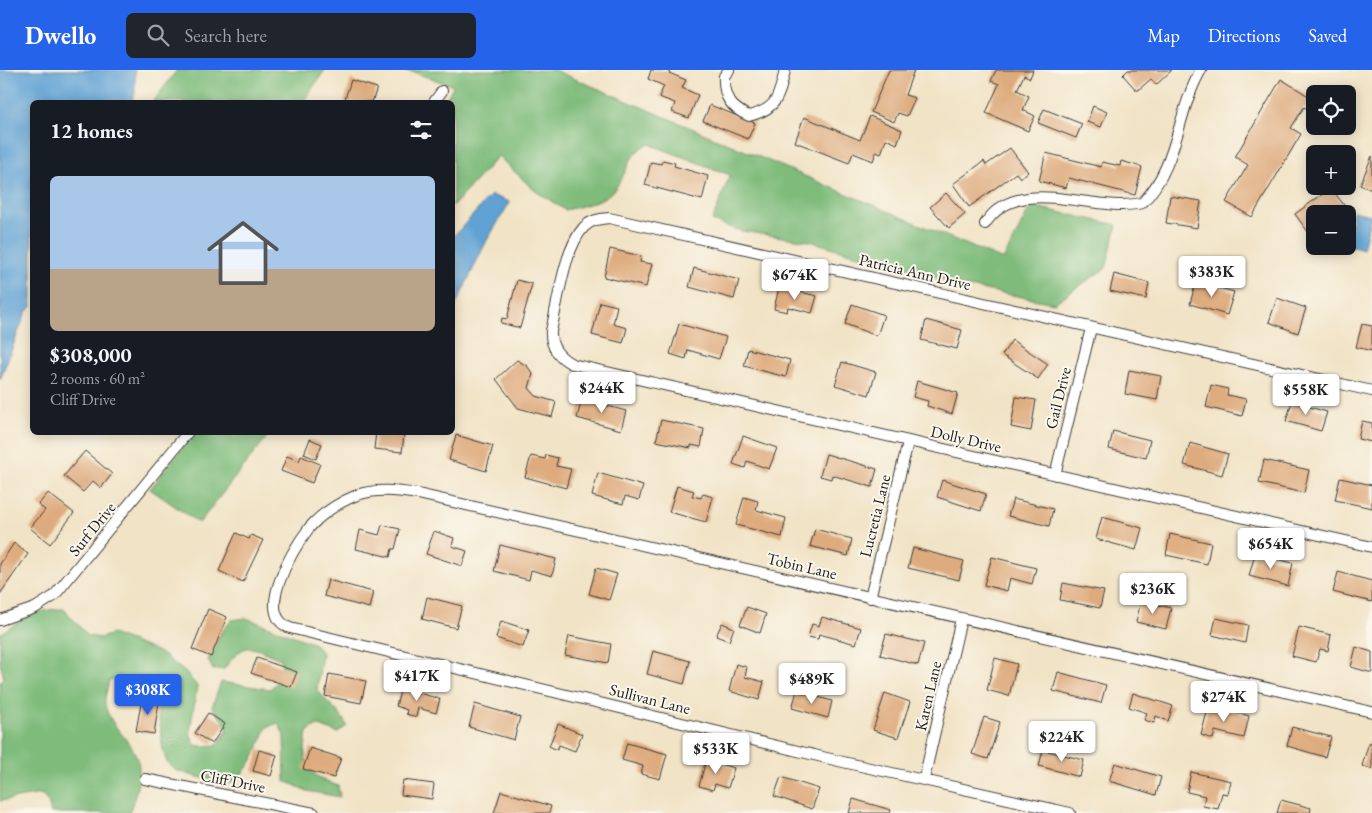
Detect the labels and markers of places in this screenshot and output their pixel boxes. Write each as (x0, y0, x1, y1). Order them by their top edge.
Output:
pin: $383K (1177, 256, 1247, 298)
pin: $674K (760, 258, 830, 301)
pin: $244K (567, 372, 637, 414)
pin: $558K (1271, 374, 1341, 416)
pin: $654K (1236, 528, 1306, 570)
pin: $236K (1118, 572, 1188, 615)
pin: $417K (382, 660, 452, 702)
pin: $489K (777, 662, 847, 705)
pin: $308K (113, 674, 183, 716)
pin: $274K (1189, 680, 1259, 723)
pin: $224K (1027, 720, 1097, 763)
pin: $533K (681, 732, 751, 775)

